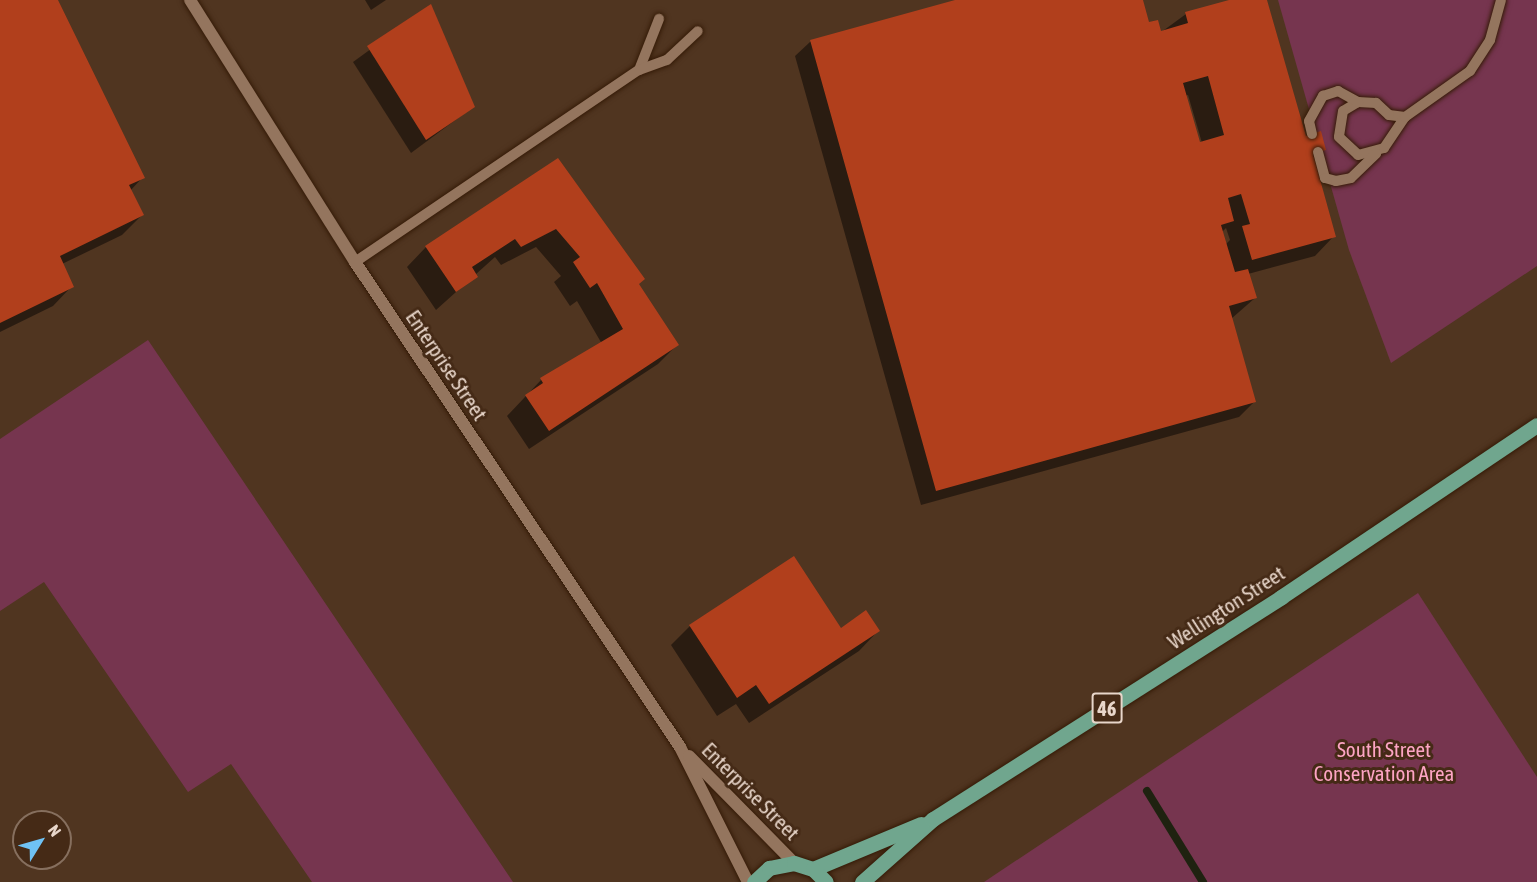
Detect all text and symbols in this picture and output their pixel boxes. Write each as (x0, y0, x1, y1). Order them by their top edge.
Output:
street label: Enterprise Street (401, 305, 493, 425)
street label: Wellington Street (1163, 560, 1289, 654)
road number: 46 (1090, 691, 1124, 725)
park label: South Street Conservation Area (1314, 736, 1454, 786)
street label: Enterprise Street (697, 737, 805, 845)
north arrow (12, 810, 72, 870)
text: N (45, 821, 65, 840)

